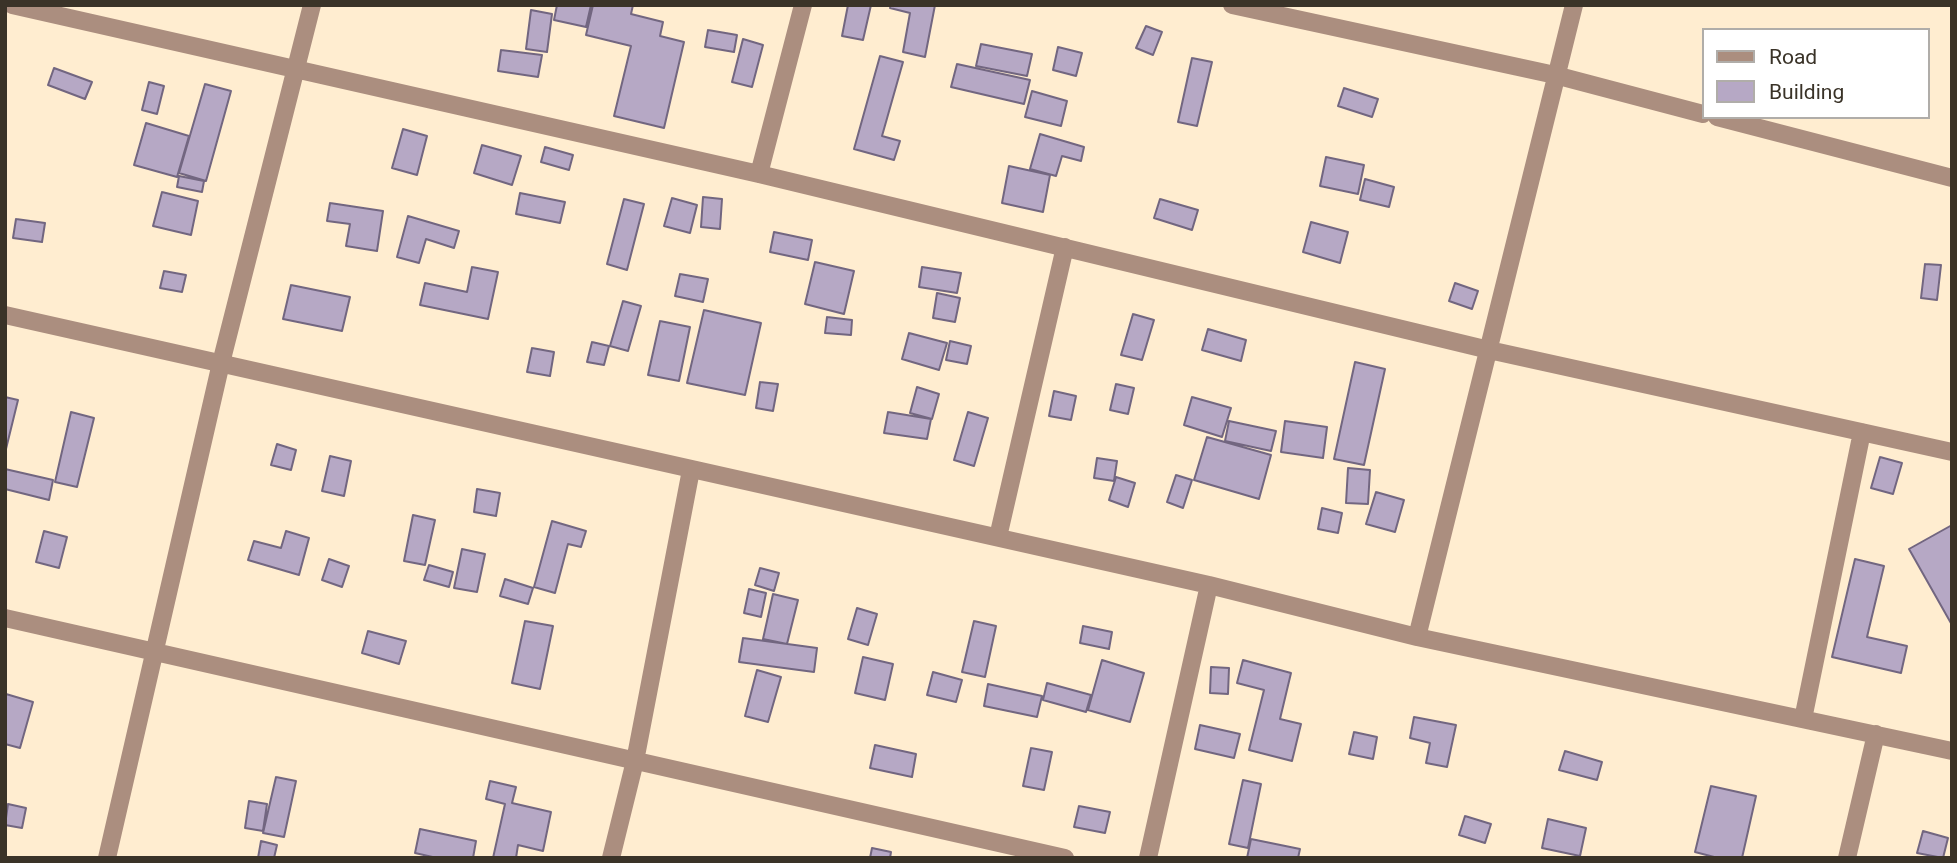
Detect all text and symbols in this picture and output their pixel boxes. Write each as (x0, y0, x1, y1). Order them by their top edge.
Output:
legend (1702, 28, 1929, 119)
text: Road (1769, 45, 1817, 69)
text: Building (1769, 80, 1844, 104)

